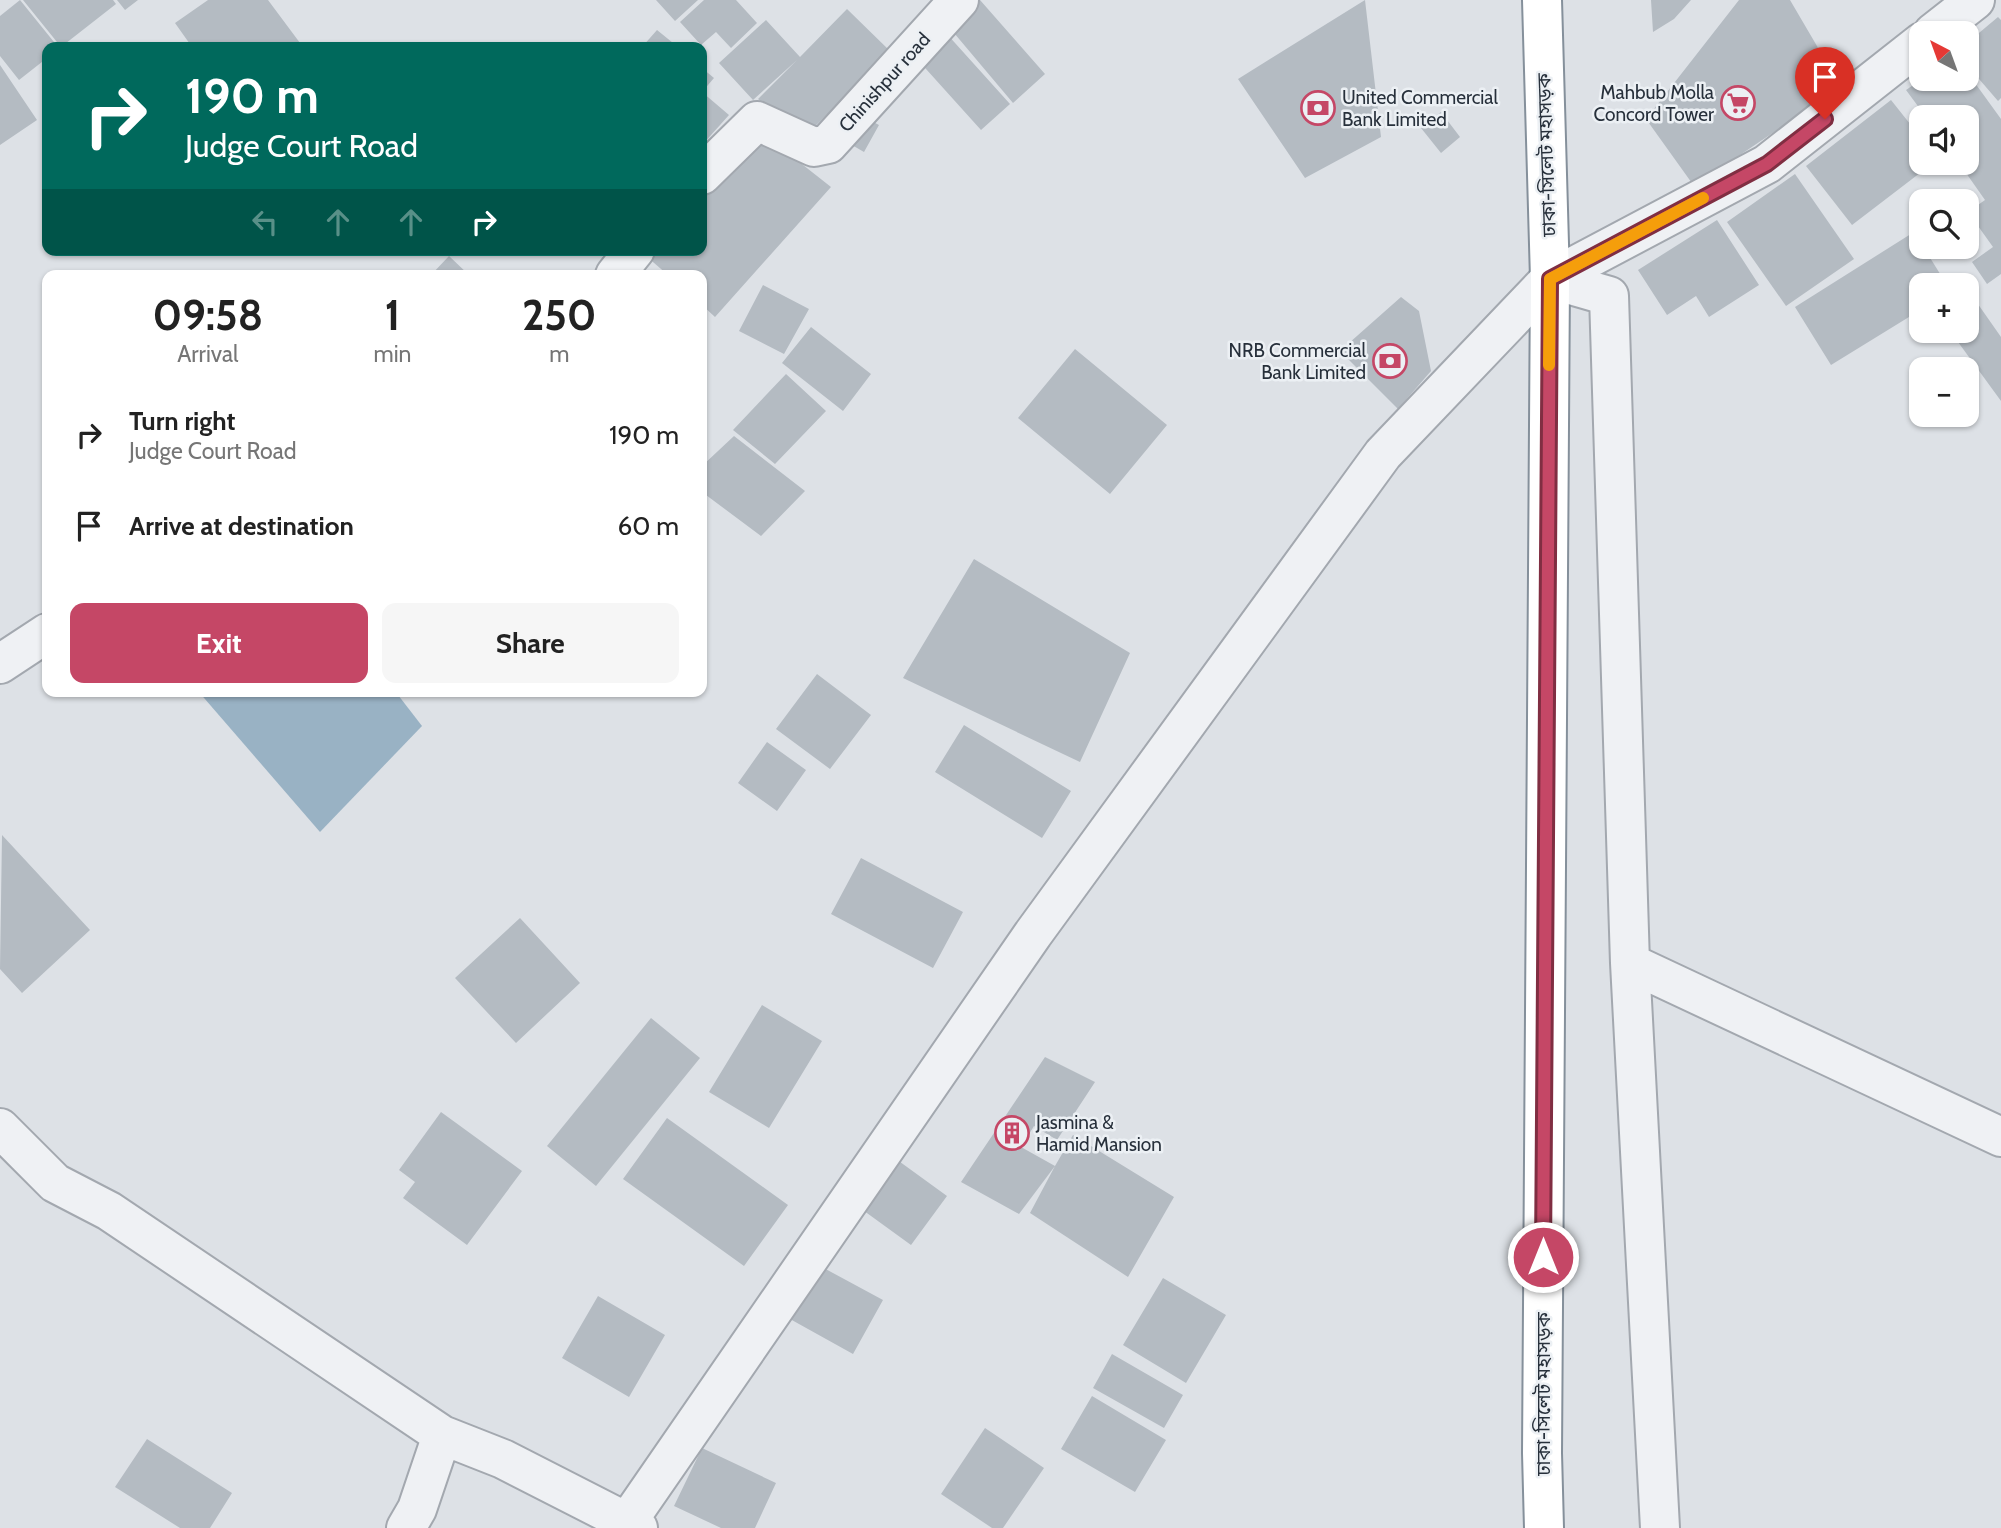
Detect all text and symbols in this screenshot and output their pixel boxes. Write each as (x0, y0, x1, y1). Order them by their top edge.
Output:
north arrow (1909, 21, 1979, 91)
map controls (1909, 21, 1979, 427)
street label: Chinishpur road (834, 28, 935, 137)
pin (1795, 47, 1855, 119)
icon: arrive (1806, 58, 1844, 96)
text: 190 m (185, 66, 319, 125)
icon: right (70, 70, 161, 161)
street label: ঢাকা-সিলেট মহাসড়ক (1532, 72, 1561, 238)
place label: Mahbub Molla Concord Tower (1594, 81, 1714, 126)
supermarket icon: Mahbub Molla Concord Tower (1719, 84, 1757, 122)
place label: United Commercial Bank Limited (1342, 86, 1498, 131)
bank icon: United Commercial Bank Limited (1299, 89, 1337, 127)
button: sound (1909, 105, 1979, 175)
text: Judge Court Road (185, 126, 418, 165)
button: search (1909, 189, 1979, 259)
icon: left (246, 203, 284, 241)
icon: ahead (319, 203, 357, 241)
icon: ahead (392, 203, 430, 241)
icon: right (465, 203, 503, 241)
button: + (1909, 273, 1979, 343)
text: 09:58 (153, 289, 263, 341)
text: 1 (385, 289, 400, 341)
text: 250 (522, 289, 596, 341)
place label: NRB Commercial Bank Limited (1229, 339, 1367, 384)
text: Arrival (177, 340, 238, 368)
text: min (374, 340, 411, 368)
text: m (549, 340, 569, 368)
bank icon: NRB Commercial Bank Limited (1371, 342, 1409, 380)
button: − (1909, 357, 1979, 427)
text: Turn right (129, 405, 235, 437)
icon: right (70, 416, 108, 454)
text: 190 m (609, 419, 679, 451)
text: Judge Court Road (129, 437, 296, 465)
icon: arrive (70, 507, 108, 545)
text: Arrive at destination (129, 510, 354, 542)
text: 60 m (617, 510, 679, 542)
button: Exit (70, 603, 368, 683)
button: Share (382, 603, 679, 683)
place label: Jasmina & Hamid Mansion (1035, 1111, 1162, 1156)
building icon: Jasmina & Hamid Mansion (993, 1114, 1031, 1152)
position arrow (1506, 1220, 1580, 1294)
street label: ঢাকা-সিলেট মহাসড়ক (1532, 1311, 1555, 1477)

